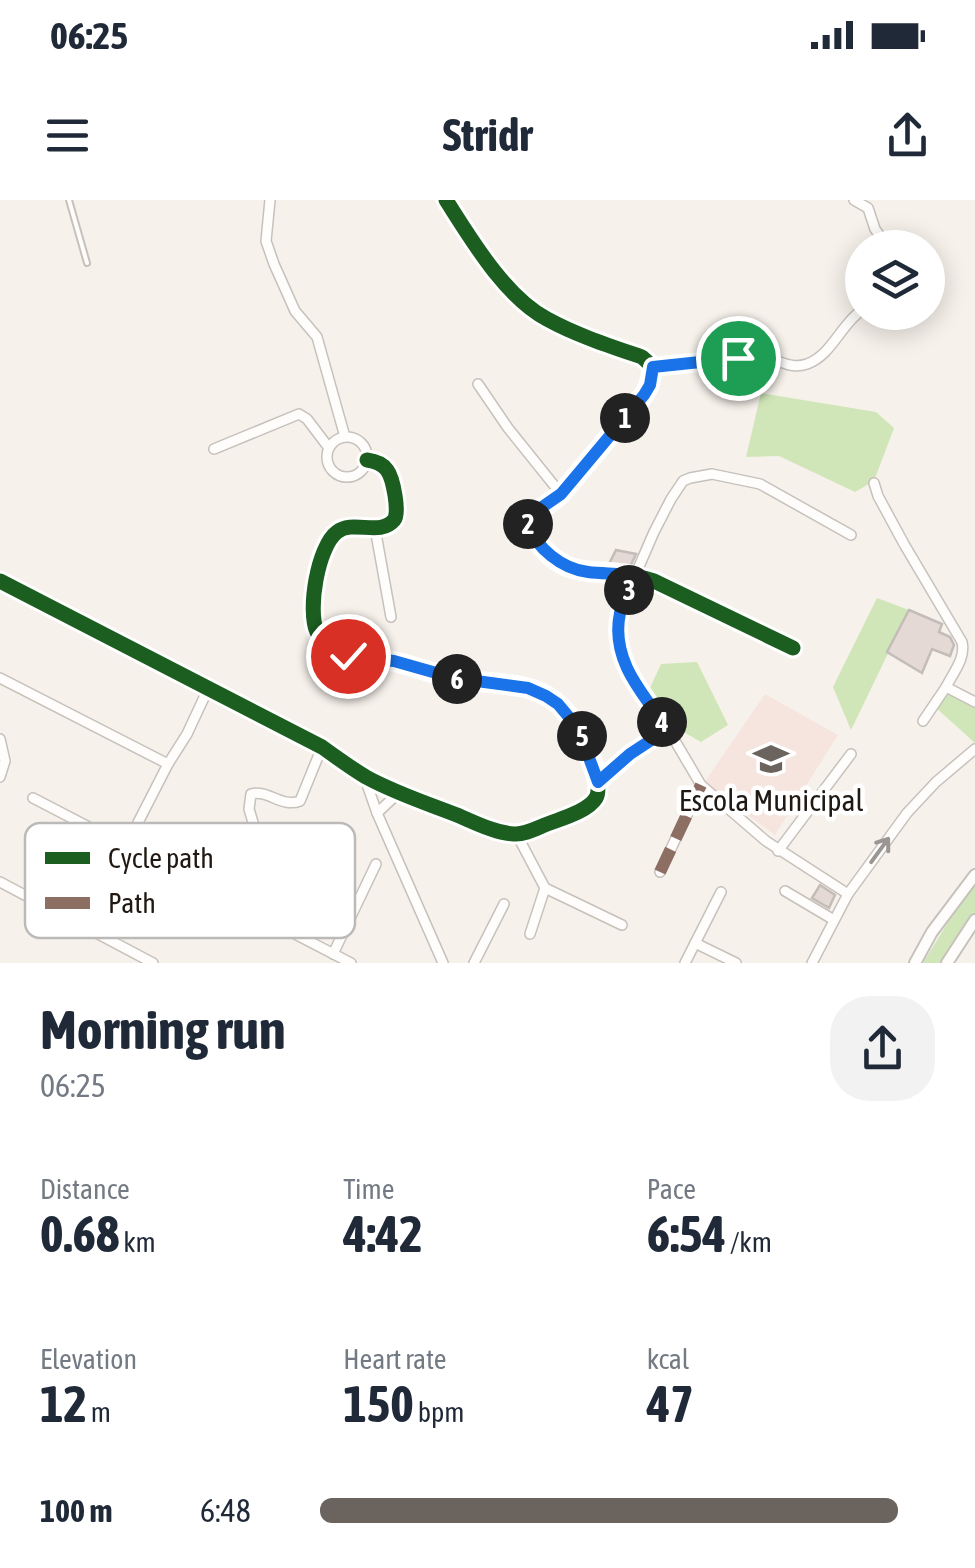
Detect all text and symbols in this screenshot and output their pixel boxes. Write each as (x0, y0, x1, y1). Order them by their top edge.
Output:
text: 06:25 (50, 14, 128, 57)
icon: menu (40, 108, 95, 163)
icon: share (880, 108, 935, 163)
text: Stridr (442, 109, 533, 161)
map controls (845, 230, 945, 330)
button: layers (845, 230, 945, 330)
pin (696, 316, 781, 401)
icon: arrive (711, 331, 766, 386)
pin: 1 (600, 393, 650, 443)
text: 1 (618, 402, 632, 434)
pin: 2 (503, 499, 553, 549)
text: 2 (521, 508, 535, 540)
pin: 3 (604, 565, 654, 615)
text: 3 (622, 574, 636, 606)
pin (306, 614, 391, 699)
icon: check (321, 629, 376, 684)
pin: 6 (432, 654, 482, 704)
text: 6 (450, 663, 464, 695)
pin: 4 (637, 697, 687, 747)
text: 4 (655, 706, 669, 738)
pin: 5 (557, 711, 607, 761)
text: 5 (575, 720, 589, 752)
school or university icon: Escola Municipal (752, 740, 790, 778)
place label: Escola Municipal (679, 783, 863, 817)
legend (25, 823, 355, 938)
one-way arrow (870, 837, 891, 864)
text: Cycle path (108, 842, 214, 874)
text: Path (108, 887, 156, 919)
button: share (830, 996, 935, 1101)
text: Morning run (40, 998, 286, 1061)
text: 06:25 (40, 1067, 106, 1104)
text: Distance (40, 1173, 130, 1205)
text: Time (343, 1173, 394, 1205)
text: Pace (647, 1173, 696, 1205)
text: 0.68 (40, 1205, 119, 1263)
text: 4:42 (343, 1205, 423, 1263)
text: 6:54 (647, 1205, 726, 1263)
text: km (119, 1226, 156, 1258)
text: /km (726, 1226, 772, 1258)
text: Elevation (40, 1343, 137, 1375)
text: Heart rate (343, 1343, 446, 1375)
text: kcal (647, 1343, 689, 1375)
text: 12 (40, 1375, 87, 1433)
text: 150 (343, 1375, 414, 1433)
text: 47 (647, 1375, 694, 1433)
text: m (87, 1396, 111, 1428)
text: bpm (414, 1396, 464, 1428)
text: 100 m (40, 1492, 113, 1529)
text: 6:48 (200, 1492, 251, 1529)

